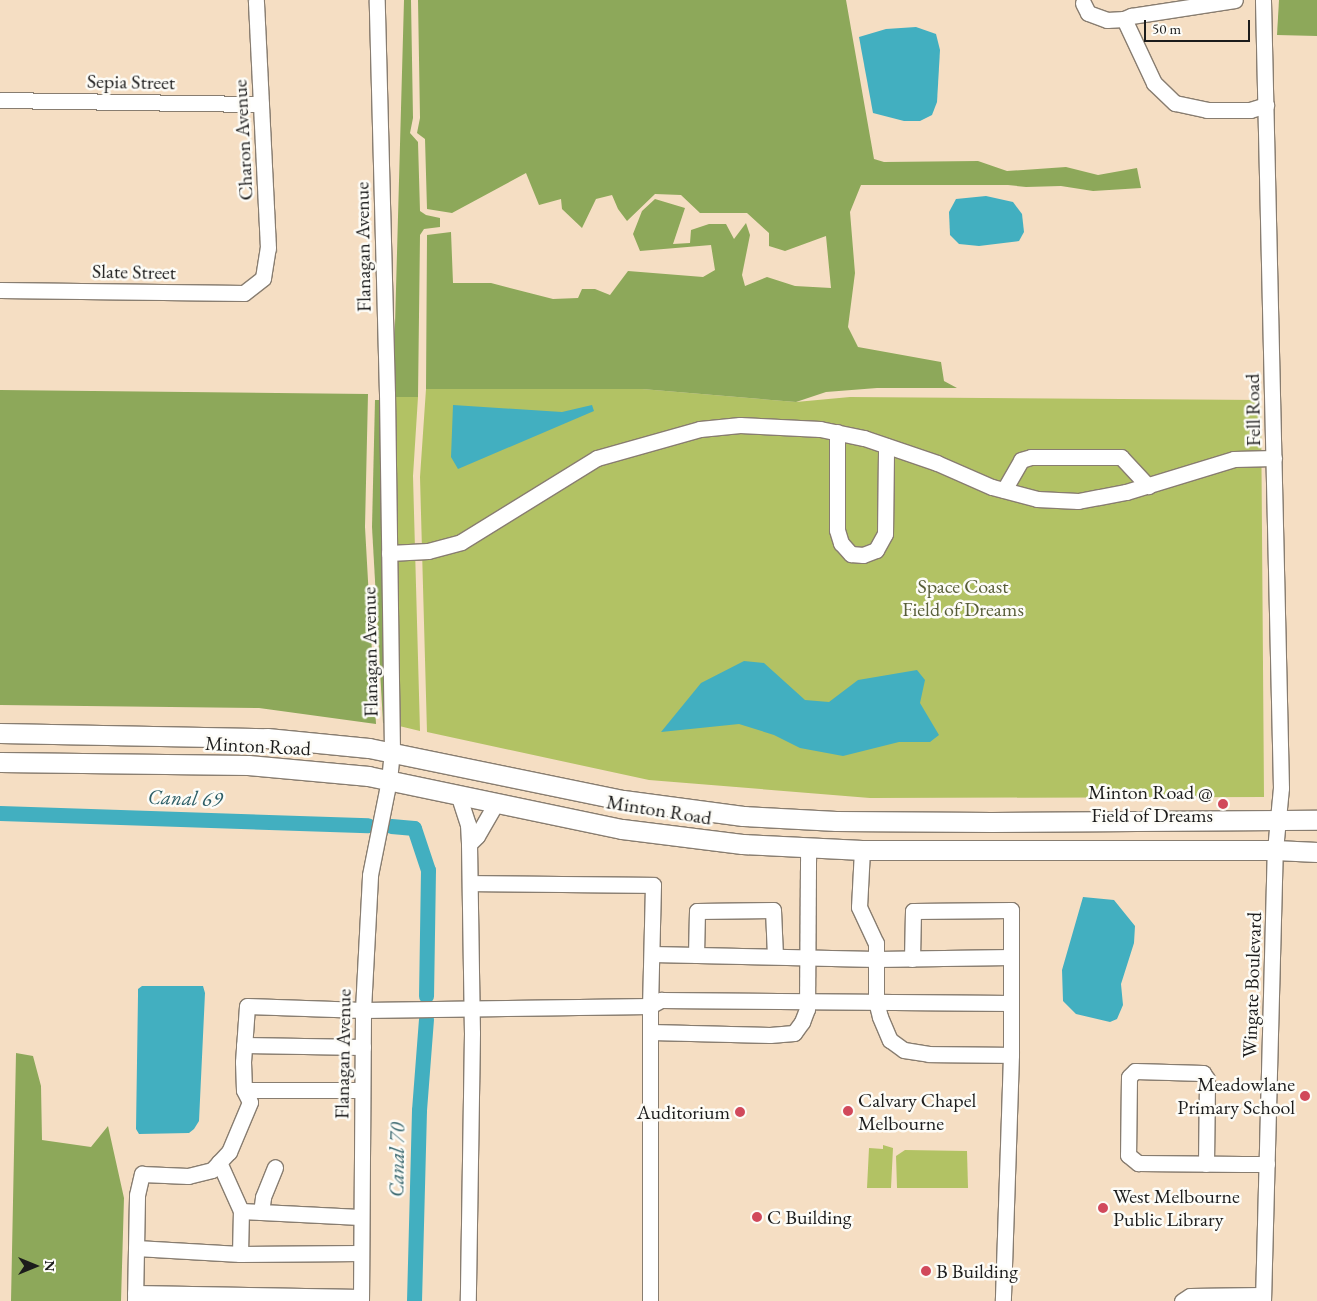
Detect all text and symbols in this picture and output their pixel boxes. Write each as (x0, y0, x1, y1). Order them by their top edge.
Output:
scale bar (1147, 10, 1253, 42)
text: 50 m (1152, 19, 1181, 38)
street label: Sepia Street (87, 69, 175, 95)
street label: Charon Avenue (228, 79, 258, 201)
street label: Flanagan Avenue (350, 182, 376, 312)
street label: Slate Street (92, 259, 176, 285)
street label: Fell Road (1240, 373, 1266, 447)
park label: Space Coast Field of Dreams (902, 575, 1024, 622)
street label: Flanagan Avenue (357, 587, 383, 717)
street label: Minton Road (204, 731, 312, 761)
place label: Minton Road @ Field of Dreams (1088, 780, 1213, 827)
water label: Canal 69 (147, 784, 223, 812)
street label: Minton Road (605, 790, 713, 830)
marker: Minton Road @ Field of Dreams (1217, 798, 1229, 810)
street label: Wingate Boulevard (1237, 912, 1267, 1058)
street label: Flanagan Avenue (330, 989, 356, 1119)
place label: Meadowlane Primary School (1177, 1072, 1295, 1119)
place label: Calvary Chapel Melbourne (858, 1088, 976, 1135)
marker: Meadowlane Primary School (1299, 1090, 1311, 1102)
place label: Auditorium (637, 1100, 730, 1124)
marker: Calvary Chapel Melbourne (842, 1105, 854, 1117)
marker: Auditorium (734, 1106, 746, 1118)
water label: Canal 70 (384, 1123, 410, 1197)
place label: West Melbourne Public Library (1113, 1184, 1240, 1231)
marker: West Melbourne Public Library (1097, 1202, 1109, 1214)
place label: C Building (767, 1205, 851, 1229)
marker: C Building (751, 1211, 763, 1223)
north arrow (10, 1241, 60, 1291)
place label: B Building (936, 1259, 1018, 1283)
text: N (41, 1260, 59, 1272)
marker: B Building (920, 1265, 932, 1277)

